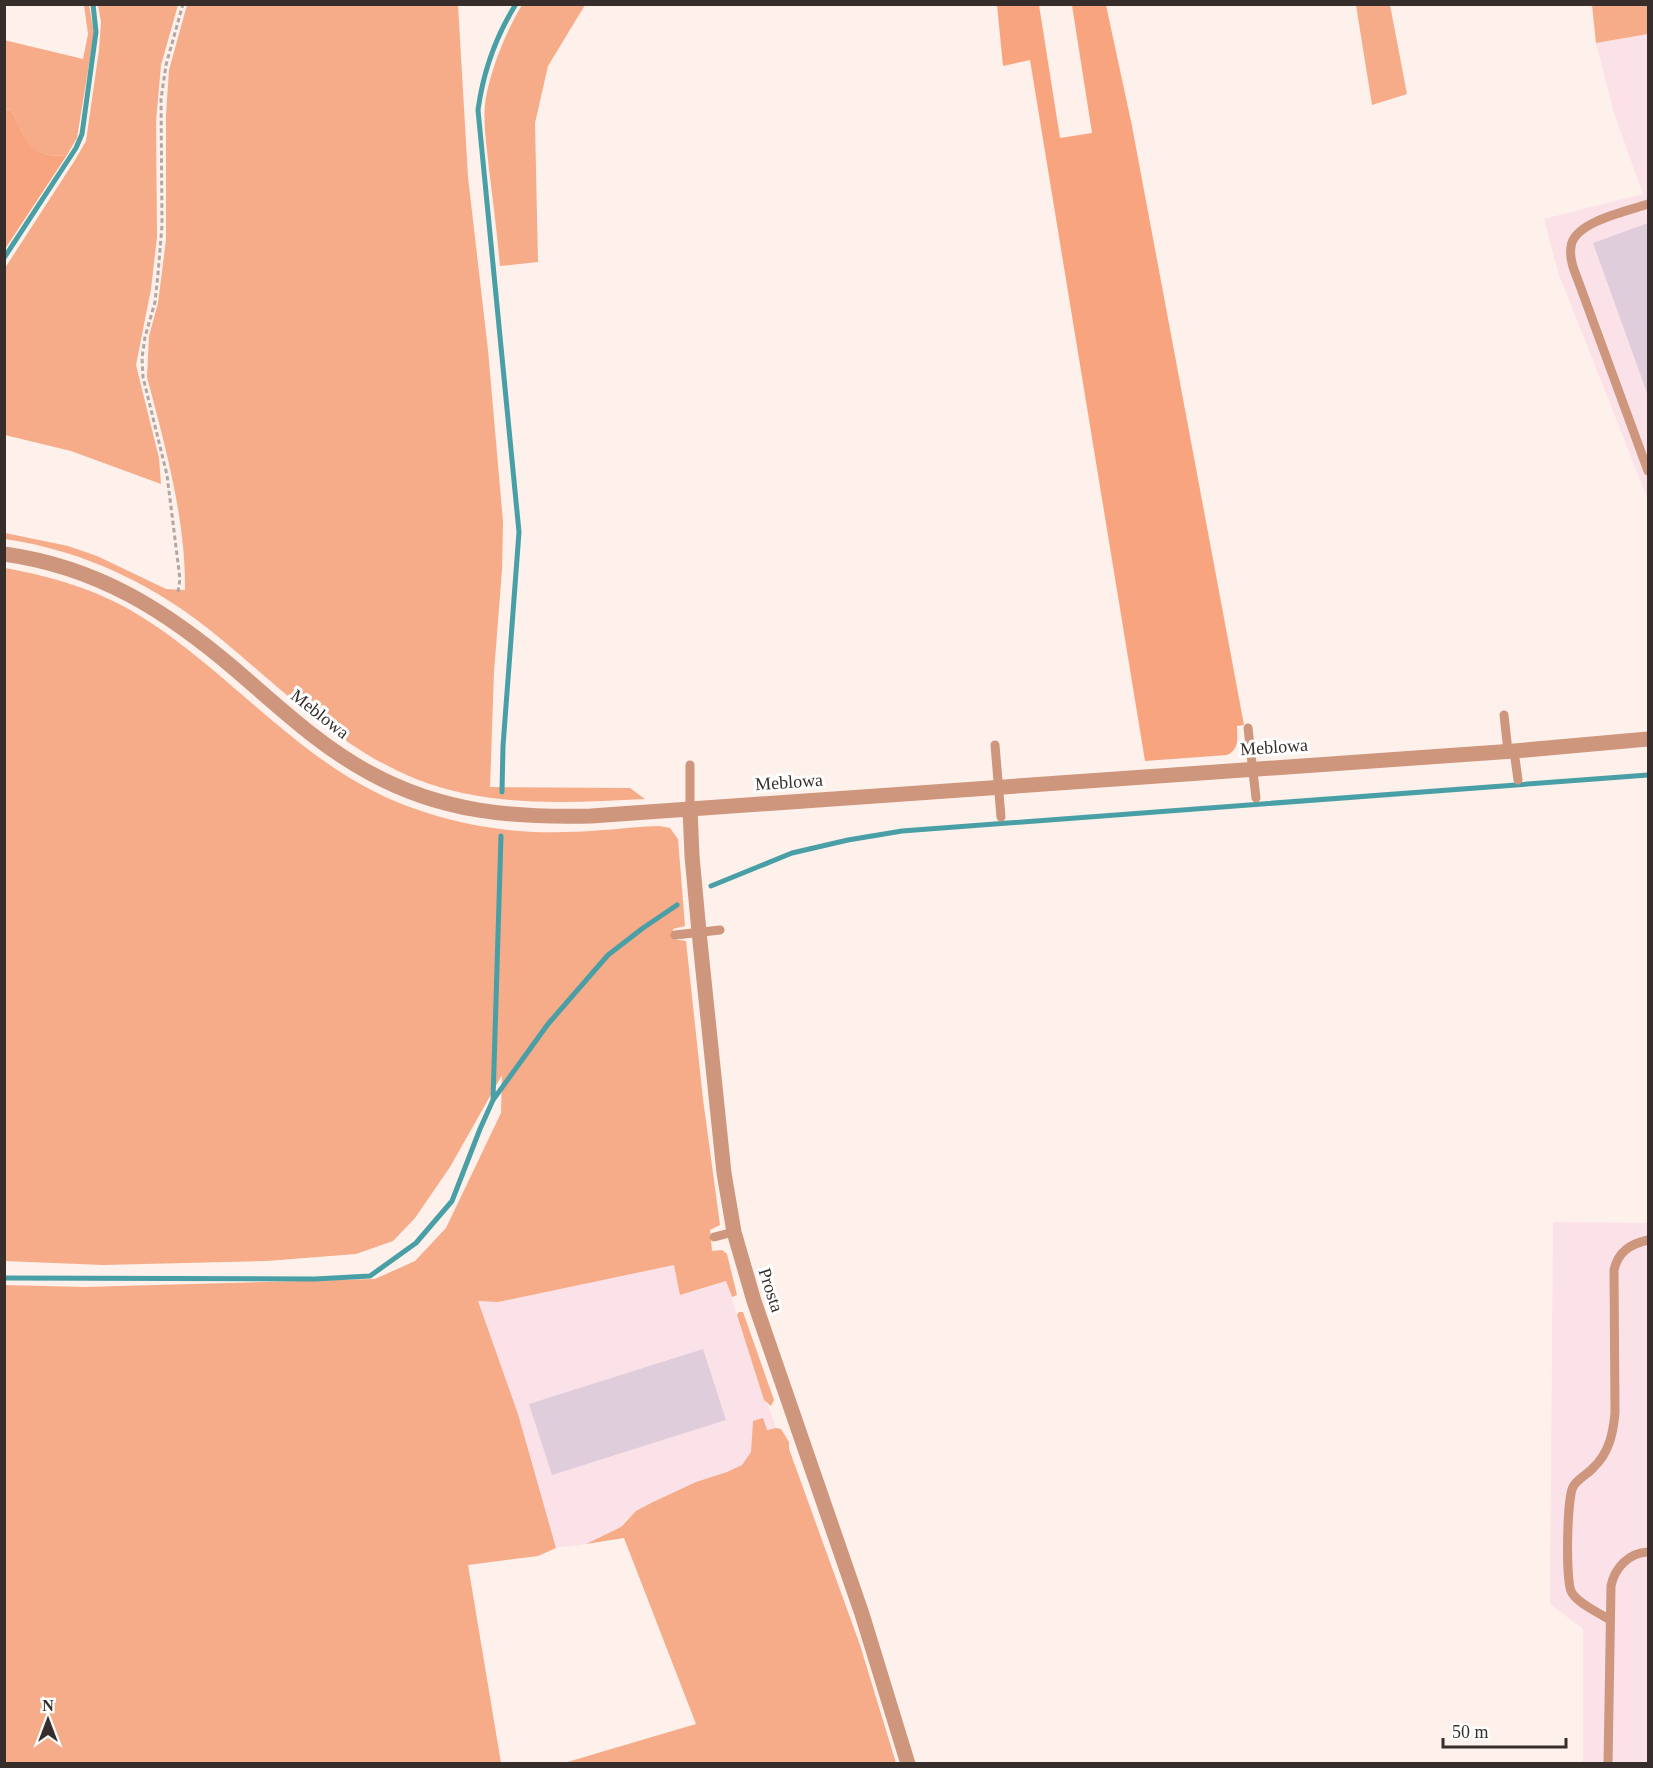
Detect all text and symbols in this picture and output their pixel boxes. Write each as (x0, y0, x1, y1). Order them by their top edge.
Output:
street label: Meblowa (287, 685, 353, 743)
street label: Meblowa (1239, 735, 1309, 759)
street label: Meblowa (754, 770, 824, 794)
street label: Prosta (755, 1266, 787, 1314)
north arrow (18, 1690, 78, 1750)
text: N (42, 1697, 54, 1714)
scale bar (1443, 1711, 1566, 1749)
text: 50 m (1452, 1722, 1489, 1742)

